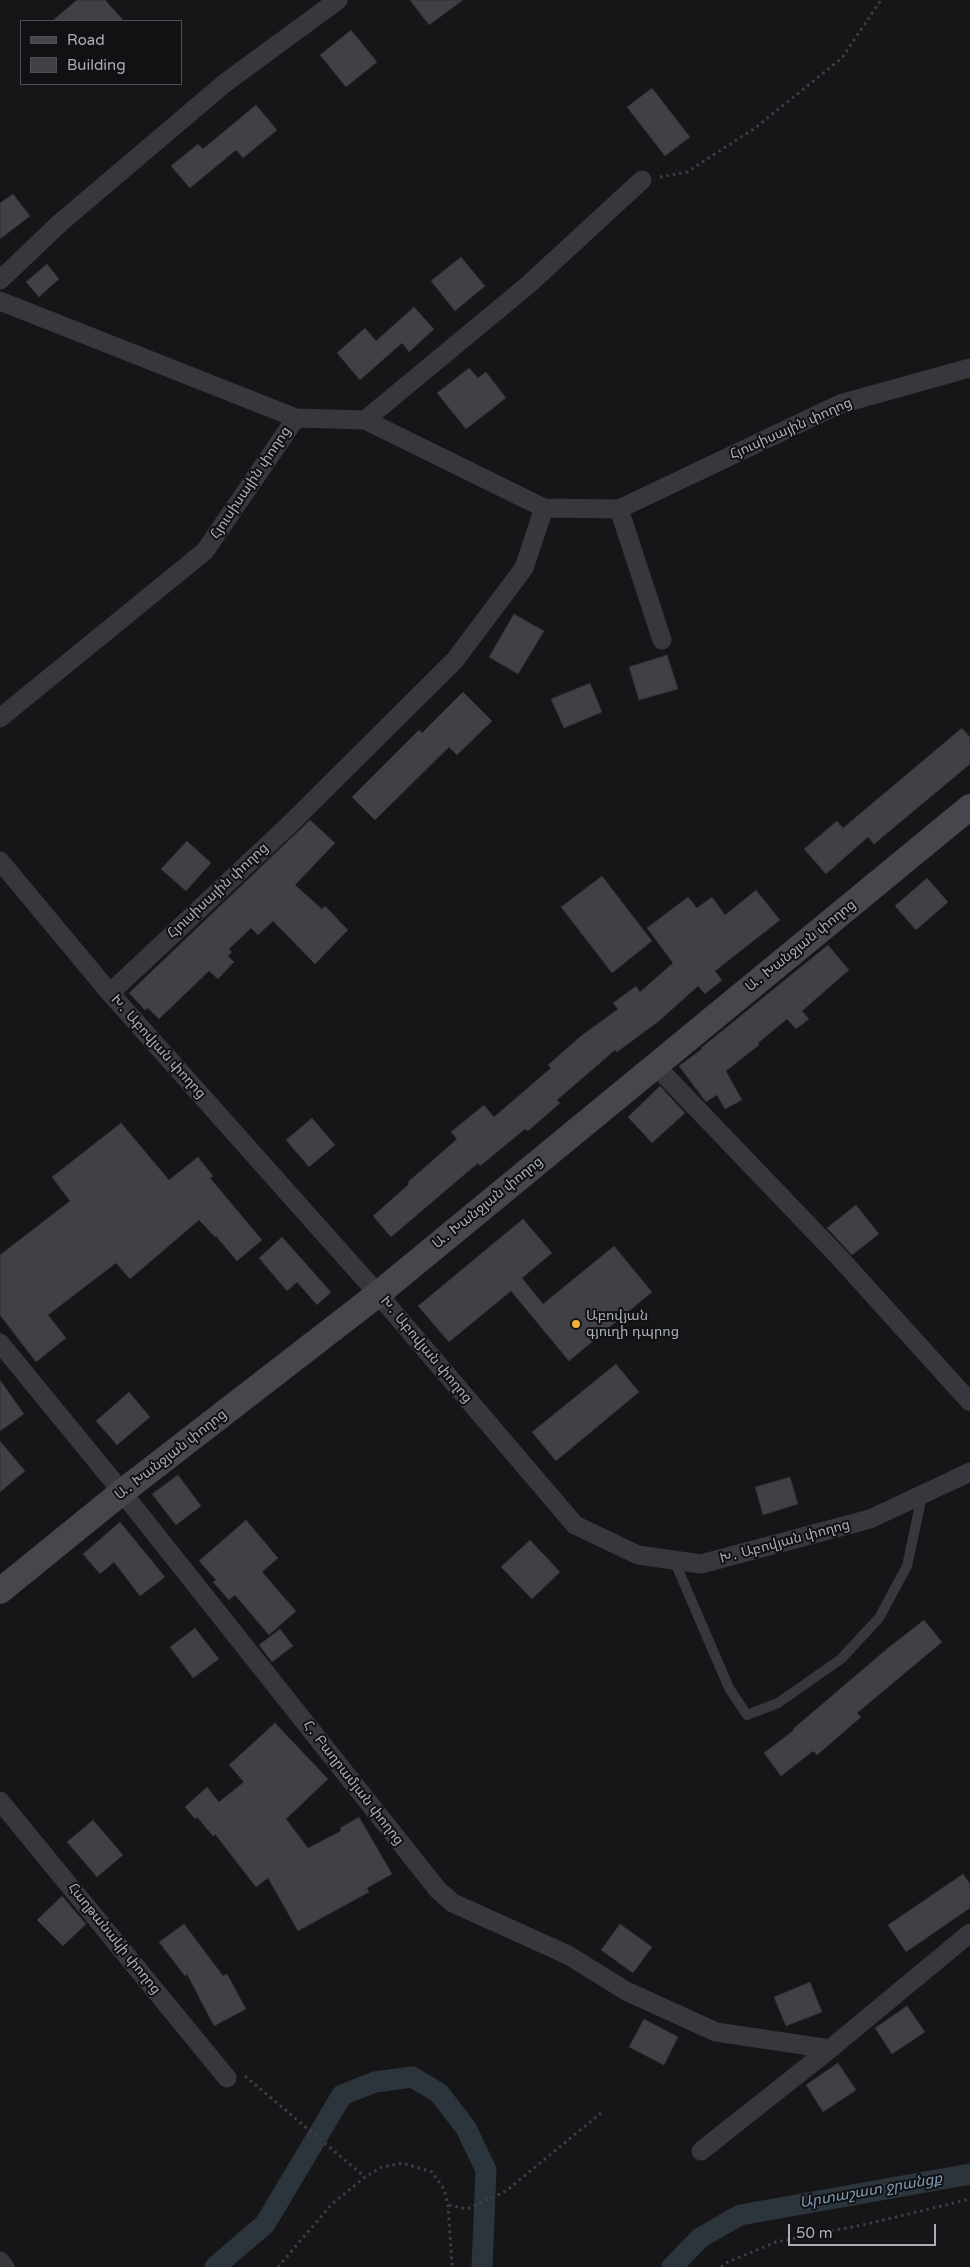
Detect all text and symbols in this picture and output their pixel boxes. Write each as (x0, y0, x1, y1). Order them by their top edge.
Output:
legend (20, 20, 182, 85)
text: Road (67, 31, 105, 49)
text: Building (67, 56, 126, 74)
street label: Հյուսիսային փողոց (727, 394, 855, 464)
street label: Հյուսիսային փողոց (207, 424, 295, 542)
street label: Հյուսիսային փողոց (164, 840, 272, 942)
street label: Ա․ Խանջյան փողոց (742, 896, 860, 996)
street label: Խ․ Աբովյան փողոց (107, 992, 209, 1102)
street label: Ա․ Խանջյան փողոց (429, 1153, 547, 1253)
street label: Խ․ Աբովյան փողոց (376, 1293, 476, 1407)
place label: Աբովյան գյուղի դպրոց (586, 1308, 679, 1340)
marker: Աբովյան գյուղի դպրոց (570, 1318, 582, 1330)
street label: Ա․ Խանջյան փողոց (112, 1406, 230, 1504)
street label: Խ․ Աբովյան փողոց (718, 1517, 852, 1567)
street label: Հ․ Բաղրամյան փողոց (299, 1717, 407, 1849)
street label: Հաղթանակի փողոց (64, 1880, 164, 1998)
water label: Արտաշատ ջրանցք (798, 2170, 944, 2212)
scale bar (790, 2214, 938, 2246)
text: 50 m (796, 2224, 833, 2242)

